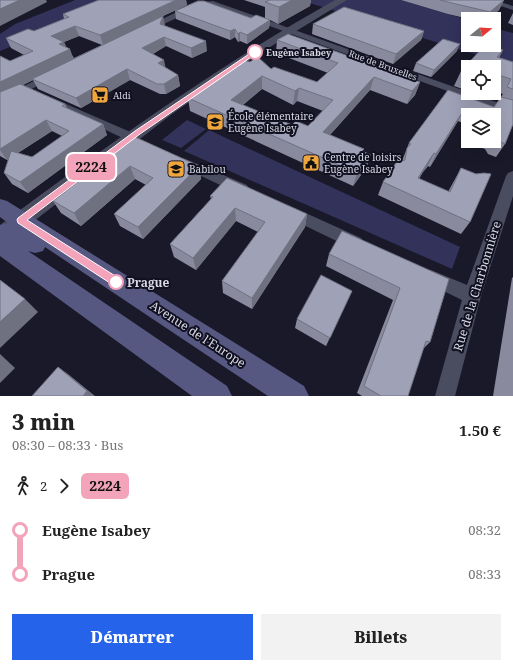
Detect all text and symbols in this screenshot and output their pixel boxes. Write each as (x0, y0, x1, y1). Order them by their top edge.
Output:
north arrow (461, 12, 501, 52)
map controls (461, 12, 501, 148)
marker: Eugène Isabey (247, 44, 263, 60)
place label: Eugène Isabey (266, 46, 332, 59)
street label: Rue de Bruxelles (347, 47, 419, 83)
button: locate (461, 60, 501, 100)
supermarket icon: Aldi (90, 85, 110, 105)
place label: Aldi (113, 89, 131, 102)
button: layers (461, 108, 501, 148)
place label: École élémentaire Eugène Isabey (228, 109, 313, 135)
school or university icon: École élémentaire Eugène Isabey (205, 112, 225, 132)
place label: Centre de loisirs Eugène Isabey (324, 150, 402, 176)
public building icon: Centre de loisirs Eugène Isabey (301, 153, 321, 173)
line badge: 2224 (63, 154, 119, 180)
text: 2224 (75, 157, 107, 176)
school or university icon: Babilou (166, 159, 186, 179)
place label: Babilou (189, 162, 226, 176)
street label: Rue de la Charbonnière (449, 219, 505, 353)
marker: Prague (108, 274, 124, 290)
place label: Prague (127, 274, 170, 291)
street label: Avenue de l'Europe (147, 297, 249, 371)
text: 3 min (12, 406, 75, 436)
text: 1.50 € (459, 420, 501, 440)
text: 08:30 – 08:33 · Bus (12, 436, 123, 454)
icon: walk (12, 475, 34, 497)
icon: forward (53, 475, 75, 497)
text: 2224 (89, 476, 121, 495)
text: 2 (40, 477, 47, 495)
text: Eugène Isabey (42, 520, 151, 540)
text: 08:32 (468, 521, 501, 539)
text: Prague (42, 564, 95, 584)
text: 08:33 (468, 565, 501, 583)
button: Démarrer (12, 614, 253, 660)
button: Billets (261, 614, 501, 660)

